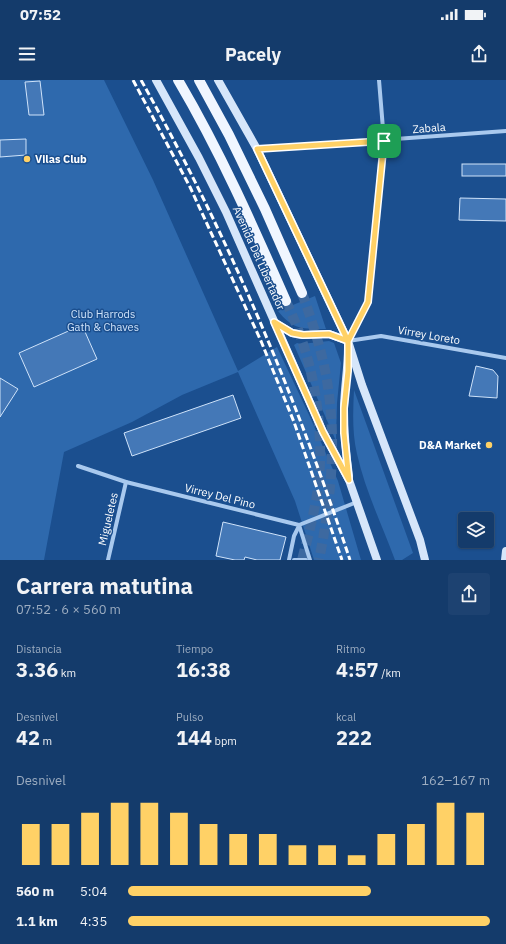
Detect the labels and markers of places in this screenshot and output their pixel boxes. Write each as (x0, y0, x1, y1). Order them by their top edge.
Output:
pin (367, 124, 401, 158)
place label: Vilas Club (35, 152, 87, 166)
marker: Vilas Club (22, 154, 32, 164)
place label: D&A Market (419, 438, 481, 452)
marker: D&A Market (484, 440, 494, 450)

